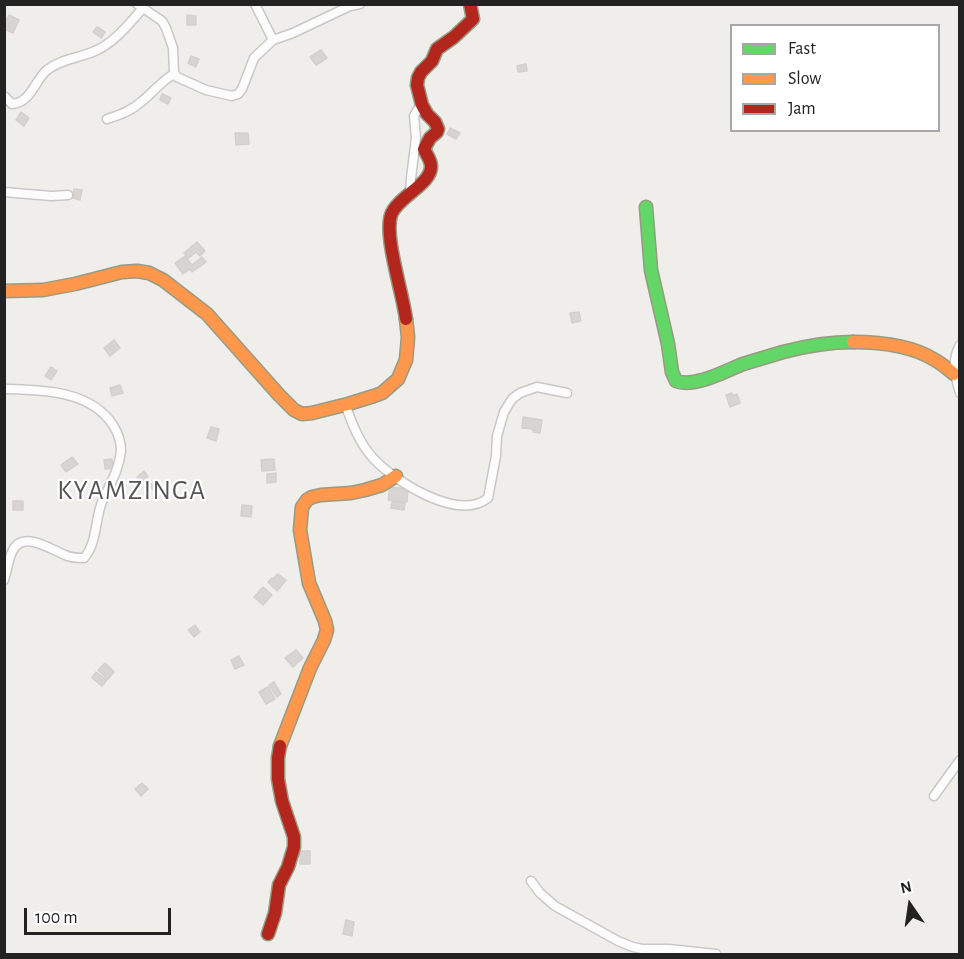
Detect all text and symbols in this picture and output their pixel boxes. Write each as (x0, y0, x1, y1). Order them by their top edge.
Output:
legend (730, 24, 940, 132)
text: Fast (788, 40, 816, 58)
text: Slow (788, 70, 821, 88)
text: Jam (788, 100, 816, 118)
district label: KYAMZINGA (57, 475, 207, 507)
north arrow (880, 875, 940, 935)
text: N (899, 878, 913, 897)
scale bar (27, 896, 174, 934)
text: 100 m (35, 909, 78, 927)

